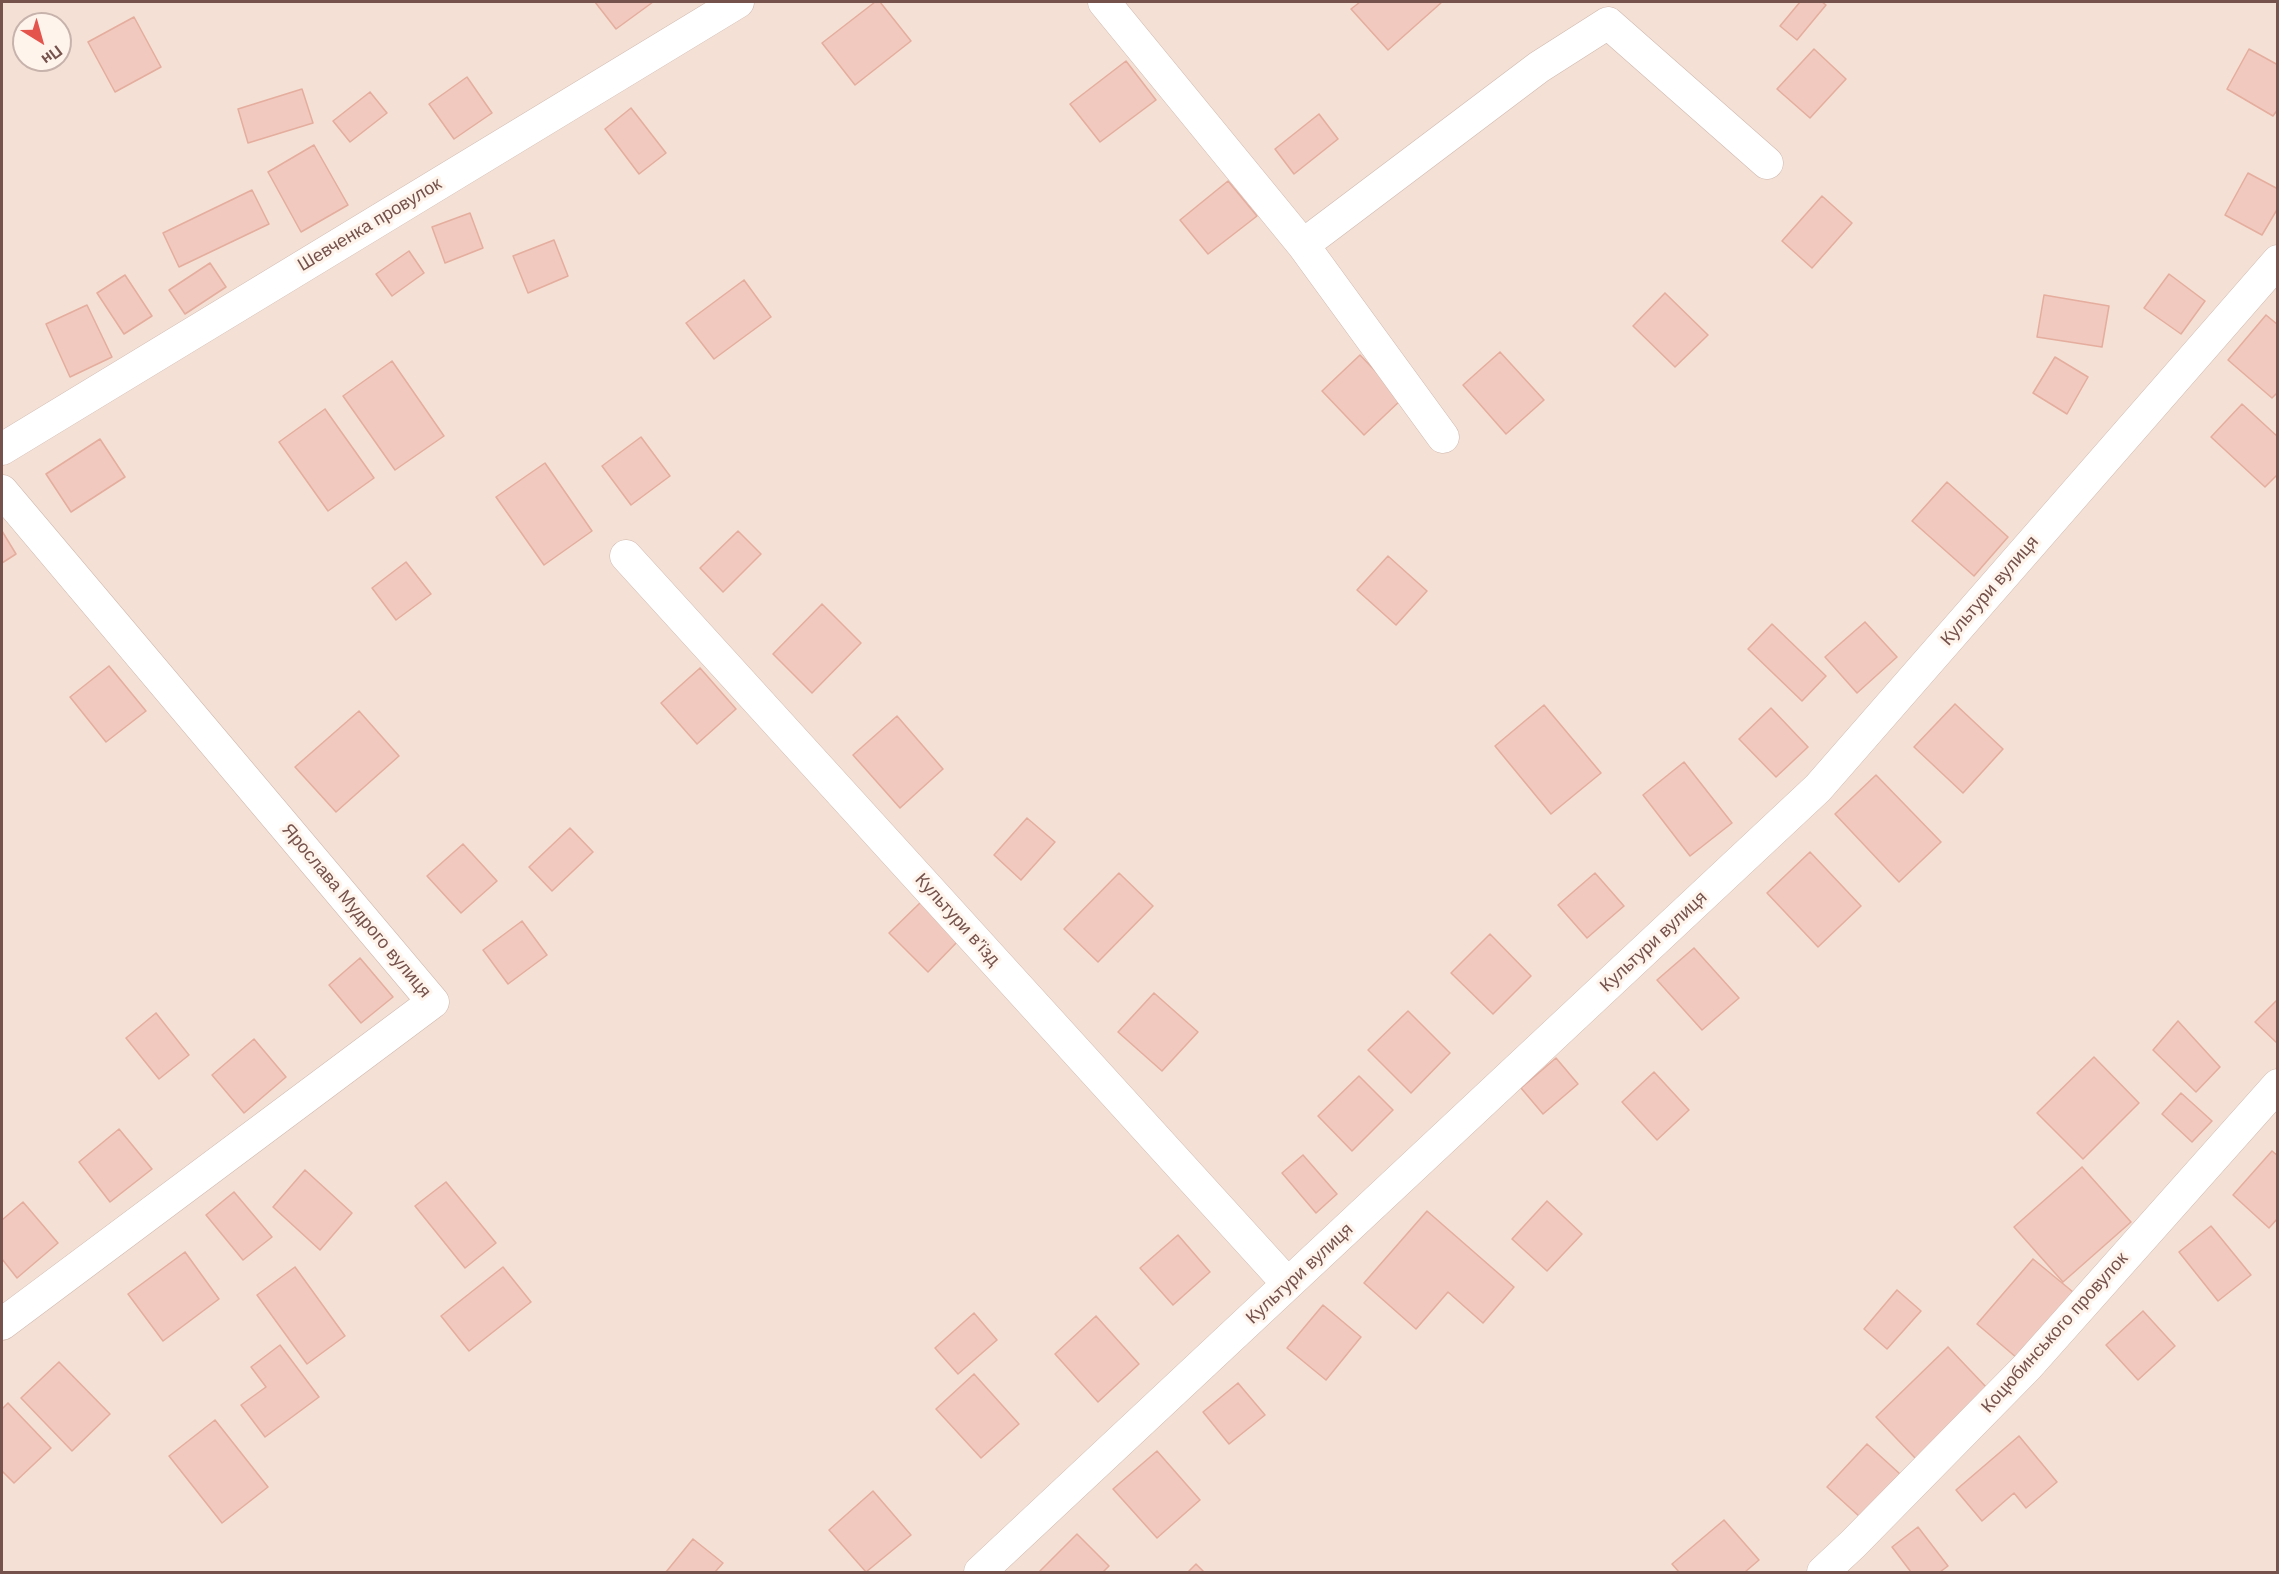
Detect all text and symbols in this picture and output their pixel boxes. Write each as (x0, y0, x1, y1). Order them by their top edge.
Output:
north arrow (12, 12, 72, 72)
text: Пн (38, 42, 66, 68)
street label: Шевченка провулок (294, 174, 446, 276)
street label: Культури вулиця (1936, 532, 2044, 650)
street label: Ярослава Мудрого вулиця (277, 820, 435, 1002)
street label: Культури в’їзд (910, 869, 1004, 971)
street label: Культури вулиця (1596, 887, 1712, 997)
street label: Культури вулиця (1242, 1219, 1358, 1329)
street label: Коцюбинського провулок (1977, 1248, 2133, 1418)

